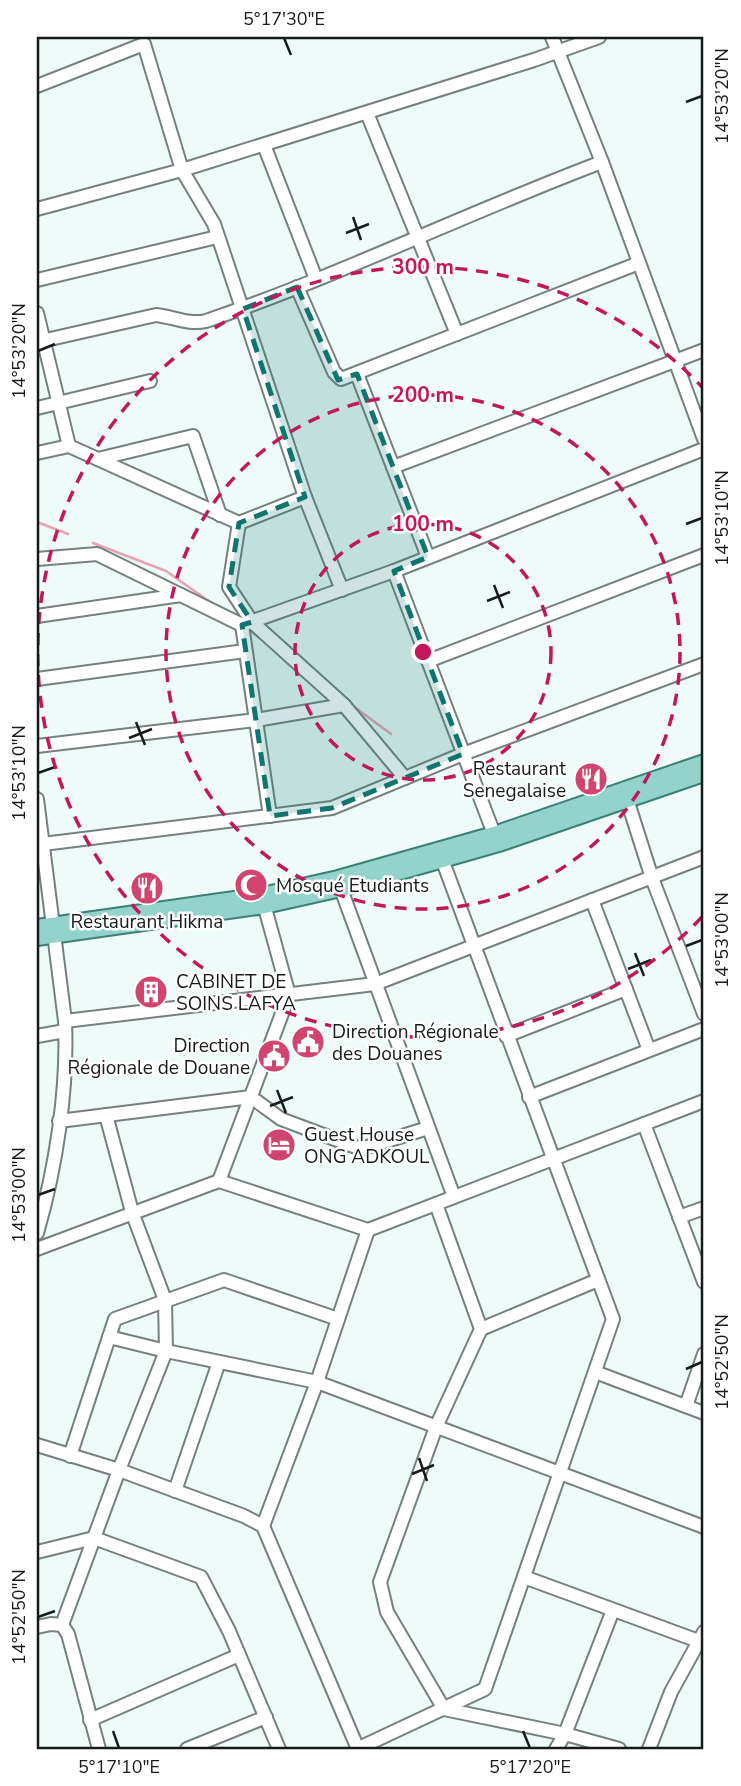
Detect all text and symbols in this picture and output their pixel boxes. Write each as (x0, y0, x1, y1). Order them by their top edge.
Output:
text: 5°17'30"E (243, 7, 325, 31)
text: 14°53'20"N (710, 48, 734, 144)
text: 300 m (392, 253, 454, 281)
text: 14°53'20"N (7, 303, 31, 399)
text: 200 m (392, 381, 454, 409)
text: 14°53'10"N (710, 470, 734, 566)
text: 100 m (392, 510, 454, 538)
centre of rings (411, 640, 435, 664)
text: 14°53'10"N (7, 725, 31, 821)
place label: Restaurant Senegalaise (463, 756, 566, 804)
restaurant icon: Restaurant Senegalaise (572, 760, 610, 798)
mosque icon: Mosqué Etudiants (232, 866, 270, 904)
restaurant icon: Restaurant Hikma (128, 869, 166, 907)
place label: Mosqué Etudiants (276, 873, 429, 899)
text: 14°53'00"N (710, 892, 734, 988)
place label: Restaurant Hikma (71, 909, 223, 935)
place label: CABINET DE SOINS LAFYA (176, 969, 296, 1017)
building icon: CABINET DE SOINS LAFYA (132, 973, 170, 1011)
place label: Direction Régionale des Douanes (332, 1019, 499, 1067)
public building icon: Direction Régionale des Douanes (289, 1023, 327, 1061)
place label: Direction Régionale de Douane (68, 1033, 250, 1081)
public building icon: Direction Régionale de Douane (255, 1037, 293, 1075)
place label: Guest House ONG ADKOUL (304, 1122, 430, 1170)
hotel icon: Guest House ONG ADKOUL (260, 1126, 298, 1164)
text: 14°53'00"N (7, 1147, 31, 1243)
text: 14°52'50"N (710, 1314, 734, 1410)
text: 14°52'50"N (7, 1569, 31, 1665)
text: 5°17'10"E (78, 1755, 160, 1779)
text: 5°17'20"E (489, 1755, 571, 1779)

